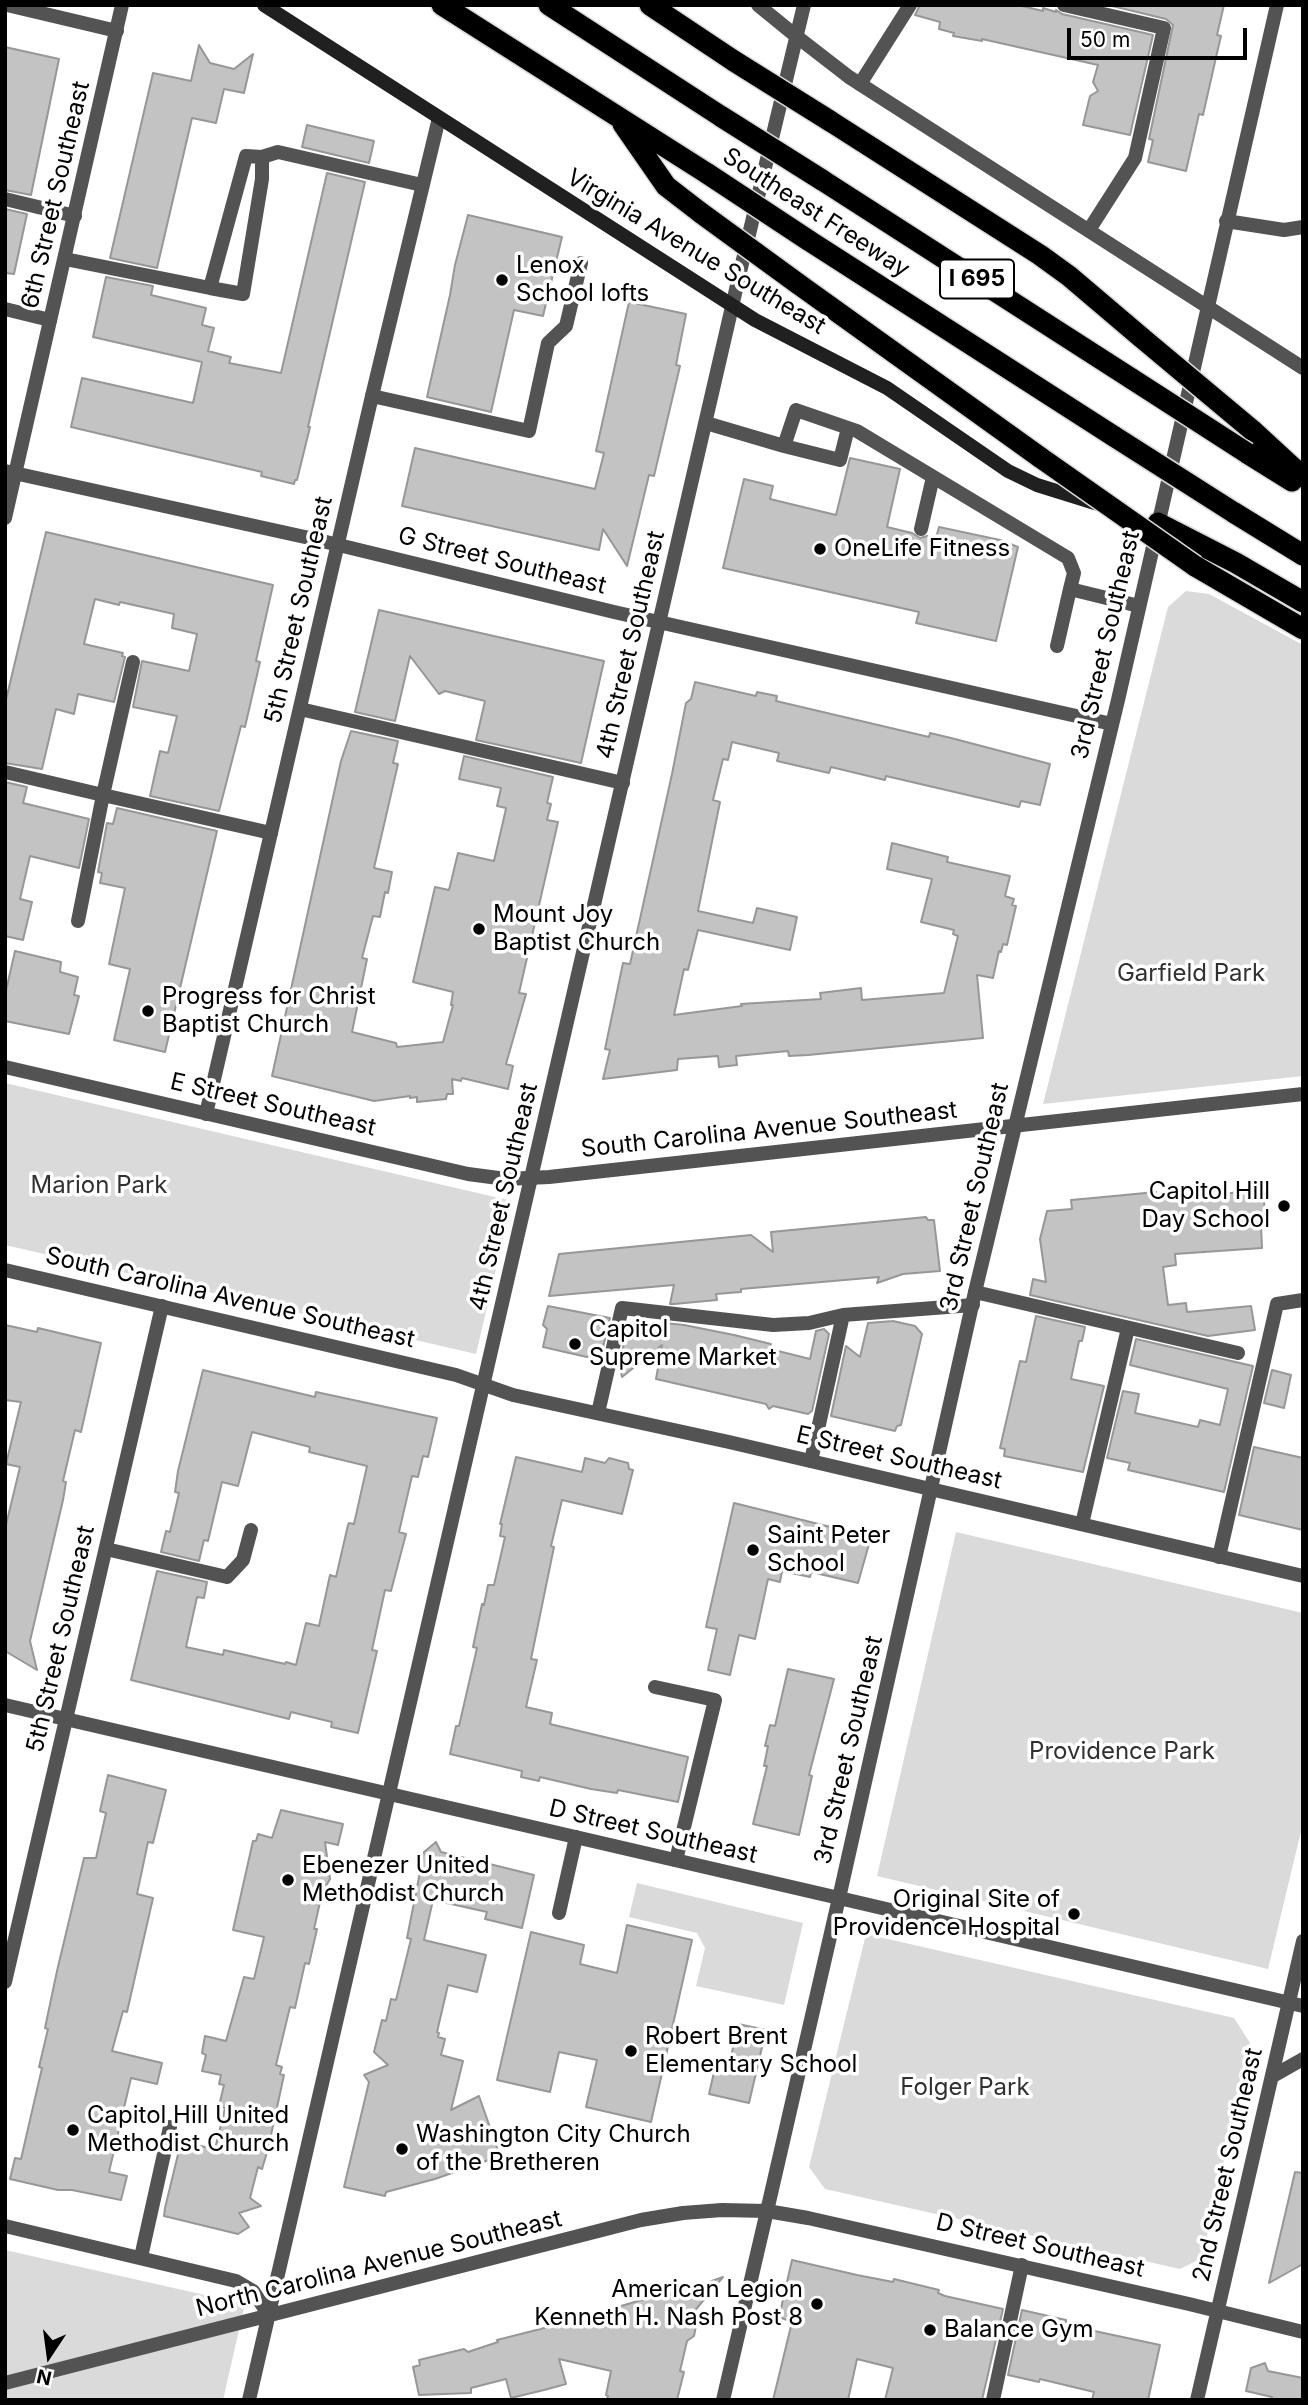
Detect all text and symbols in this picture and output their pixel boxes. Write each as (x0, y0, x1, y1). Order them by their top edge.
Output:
scale bar (1070, 14, 1250, 58)
text: 50 m (1080, 27, 1130, 52)
street label: 6th Street Southeast (16, 79, 96, 311)
street label: Southeast Freeway (717, 142, 915, 284)
street label: Virginia Avenue Southeast (561, 163, 831, 341)
place label: Lenox School lofts (516, 252, 649, 308)
road number: I 695 (940, 260, 1014, 298)
marker: Lenox School lofts (494, 272, 510, 288)
street label: 5th Street Southeast (259, 494, 339, 726)
street label: G Street Southeast (395, 521, 609, 601)
street label: 4th Street Southeast (591, 528, 671, 762)
street label: 3rd Street Southeast (1066, 528, 1146, 762)
place label: OneLife Fitness (834, 535, 1010, 563)
marker: OneLife Fitness (812, 541, 828, 557)
place label: Mount Joy Baptist Church (493, 901, 660, 957)
marker: Mount Joy Baptist Church (471, 921, 487, 937)
park label: Garfield Park (1117, 960, 1265, 988)
place label: Progress for Christ Baptist Church (162, 983, 376, 1039)
marker: Progress for Christ Baptist Church (140, 1003, 156, 1019)
street label: E Street Southeast (168, 1067, 378, 1143)
street label: 4th Street Southeast (464, 1080, 544, 1314)
street label: 3rd Street Southeast (935, 1080, 1015, 1314)
street label: South Carolina Avenue Southeast (579, 1096, 959, 1164)
park label: Marion Park (30, 1172, 168, 1200)
place label: Capitol Hill Day School (1141, 1178, 1270, 1234)
marker: Capitol Hill Day School (1276, 1198, 1292, 1214)
street label: South Carolina Avenue Southeast (43, 1241, 417, 1355)
place label: Capitol Supreme Market (589, 1316, 777, 1372)
marker: Capitol Supreme Market (567, 1336, 583, 1352)
street label: E Street Southeast (794, 1420, 1004, 1496)
place label: Saint Peter School (767, 1522, 890, 1578)
street label: 5th Street Southeast (21, 1523, 101, 1755)
marker: Saint Peter School (745, 1542, 761, 1558)
street label: 3rd Street Southeast (809, 1633, 889, 1867)
park label: Providence Park (1029, 1738, 1215, 1766)
street label: D Street Southeast (546, 1794, 760, 1870)
place label: Ebenezer United Methodist Church (302, 1852, 504, 1908)
marker: Ebenezer United Methodist Church (280, 1872, 296, 1888)
place label: Original Site of Providence Hospital (833, 1886, 1060, 1942)
marker: Original Site of Providence Hospital (1066, 1906, 1082, 1922)
place label: Robert Brent Elementary School (645, 2023, 857, 2079)
marker: Robert Brent Elementary School (623, 2043, 639, 2059)
street label: 2nd Street Southeast (1187, 2045, 1269, 2285)
park label: Folger Park (900, 2074, 1030, 2102)
place label: Capitol Hill United Methodist Church (87, 2102, 289, 2158)
place label: Washington City Church of the Bretheren (416, 2121, 691, 2177)
marker: Capitol Hill United Methodist Church (65, 2122, 81, 2138)
marker: Washington City Church of the Bretheren (394, 2141, 410, 2157)
street label: North Carolina Avenue Southeast (193, 2205, 565, 2323)
street label: D Street Southeast (933, 2208, 1147, 2284)
place label: American Legion Kenneth H. Nash Post 8 (534, 2276, 803, 2332)
marker: American Legion Kenneth H. Nash Post 8 (809, 2296, 825, 2312)
place label: Balance Gym (944, 2316, 1094, 2344)
north arrow (14, 2321, 84, 2391)
marker: Balance Gym (922, 2322, 938, 2338)
text: N (35, 2364, 54, 2390)

